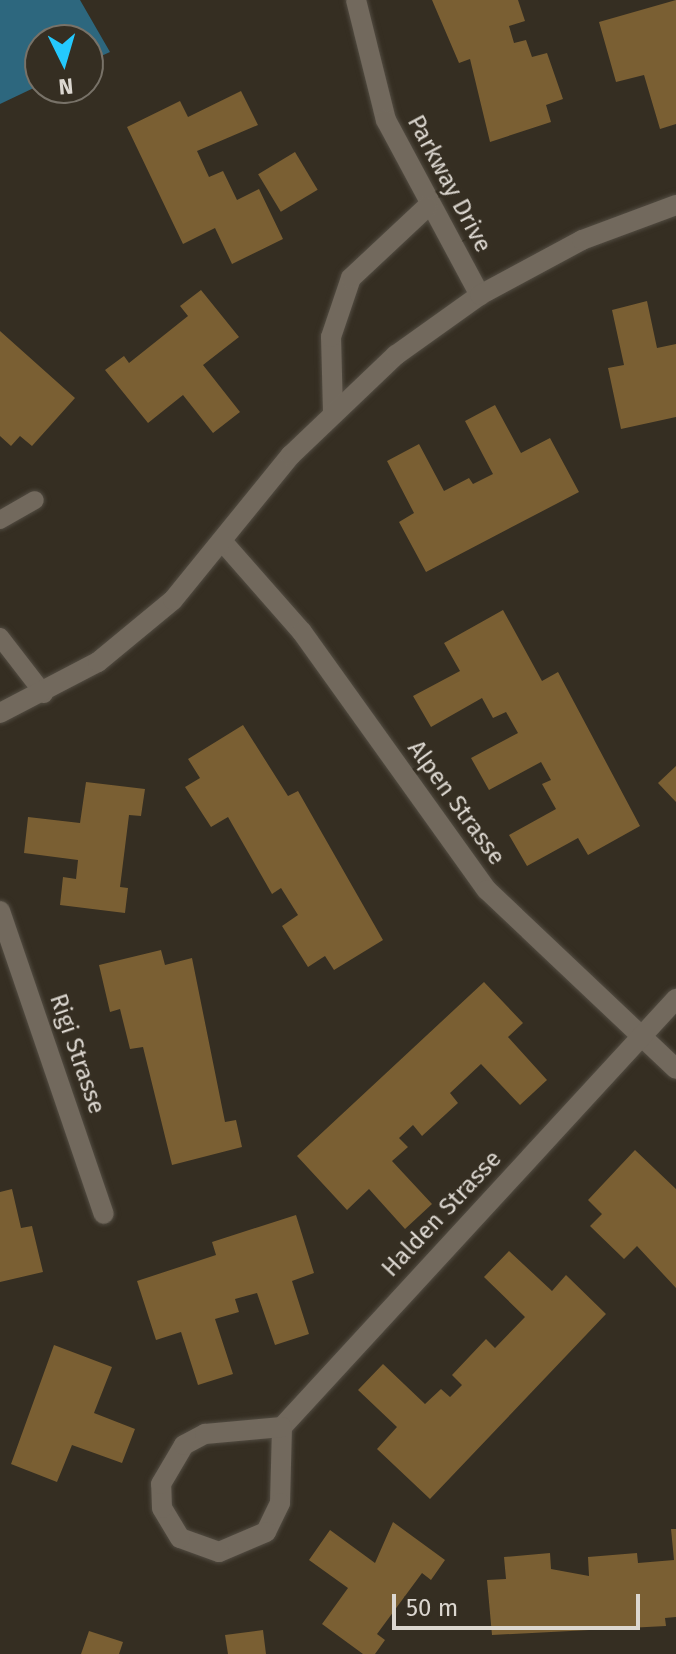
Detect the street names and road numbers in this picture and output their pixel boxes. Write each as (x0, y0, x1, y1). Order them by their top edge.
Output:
street label: Parkway Drive (401, 110, 497, 258)
street label: Alpen Strasse (401, 735, 511, 871)
street label: Rigi Strasse (43, 990, 111, 1118)
street label: Halden Strasse (376, 1145, 508, 1283)

